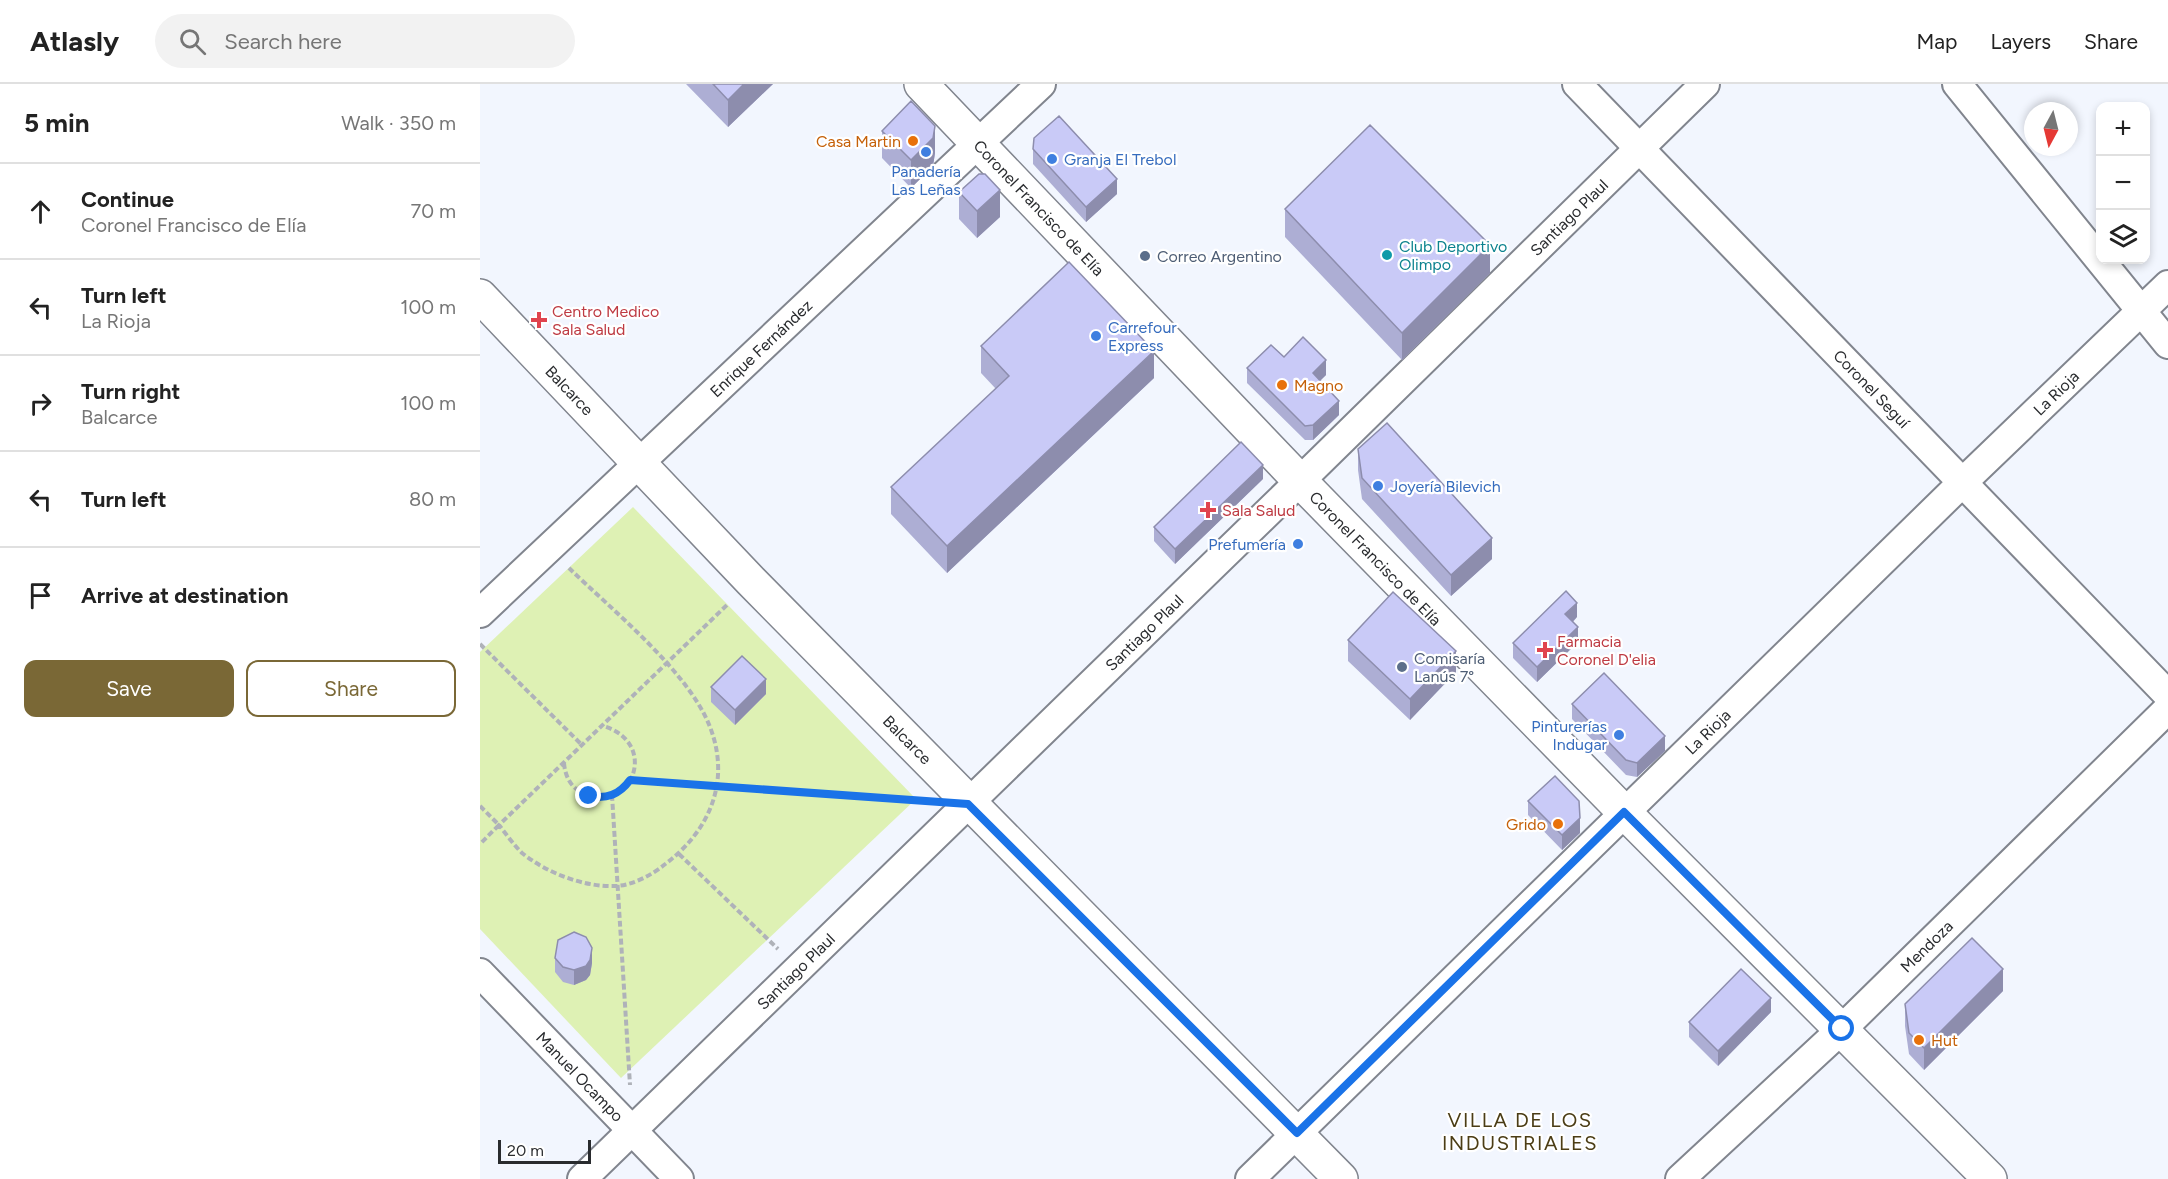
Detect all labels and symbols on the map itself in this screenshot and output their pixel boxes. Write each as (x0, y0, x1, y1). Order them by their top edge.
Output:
north arrow (2024, 102, 2078, 156)
place label: Casa Martin (816, 132, 901, 151)
marker: Casa Martin (906, 134, 920, 148)
street label: Coronel Francisco de Elía (970, 136, 1108, 280)
marker: Panadería Las Leñas (919, 145, 933, 159)
place label: Granja El Trebol (1064, 150, 1176, 169)
marker: Granja El Trebol (1045, 152, 1059, 166)
place label: Panadería Las Leñas (891, 162, 961, 199)
street label: Santiago Plaul (1527, 176, 1612, 260)
place label: Club Deportivo Olimpo (1399, 237, 1507, 274)
place label: Correo Argentino (1157, 247, 1282, 266)
marker: Club Deportivo Olimpo (1380, 248, 1394, 262)
marker: Correo Argentino (1138, 249, 1152, 263)
street label: Enrique Fernández (706, 296, 816, 401)
place label: Centro Medico Sala Salud (552, 302, 659, 339)
marker: Centro Medico Sala Salud (530, 311, 548, 329)
place label: Carrefour Express (1108, 318, 1177, 355)
marker: Carrefour Express (1089, 329, 1103, 343)
street label: Coronel Seguí (1829, 346, 1914, 433)
street label: Balcarce (541, 362, 597, 419)
street label: La Rioja (2030, 367, 2083, 419)
place label: Magno (1294, 376, 1343, 395)
marker: Magno (1275, 378, 1289, 392)
place label: Joyería Bilevich (1390, 477, 1501, 496)
marker: Joyería Bilevich (1371, 479, 1385, 493)
street label: Coronel Francisco de Elía (1305, 487, 1445, 630)
marker: Sala Salud (1199, 501, 1217, 519)
place label: Sala Salud (1222, 501, 1295, 520)
place label: Prefumería (1208, 535, 1286, 554)
marker: Prefumería (1291, 537, 1305, 551)
street label: Santiago Plaul (1102, 591, 1187, 675)
place label: Farmacia Coronel D'elia (1557, 632, 1656, 669)
marker: Farmacia Coronel D'elia (1538, 643, 1552, 657)
place label: Comisaría Lanús 7° (1414, 649, 1485, 686)
marker: Comisaría Lanús 7° (1395, 660, 1409, 674)
street label: La Rioja (1681, 706, 1735, 758)
street label: Balcarce (879, 711, 935, 769)
place label: Pinturerías Indugar (1531, 717, 1608, 754)
marker: Pinturerías Indugar (1612, 728, 1626, 742)
route end (575, 782, 601, 808)
place label: Grido (1506, 815, 1546, 834)
marker: Grido (1551, 817, 1565, 831)
street label: Mendoza (1897, 917, 1957, 976)
street label: Santiago Plaul (753, 930, 839, 1014)
route start (1828, 1015, 1854, 1041)
street label: Manuel Ocampo (532, 1028, 627, 1126)
place label: Hut (1931, 1031, 1958, 1050)
marker: Hut (1912, 1033, 1926, 1047)
district label: VILLA DE LOS INDUSTRIALES (1442, 1108, 1598, 1155)
scale bar (498, 1137, 591, 1164)

